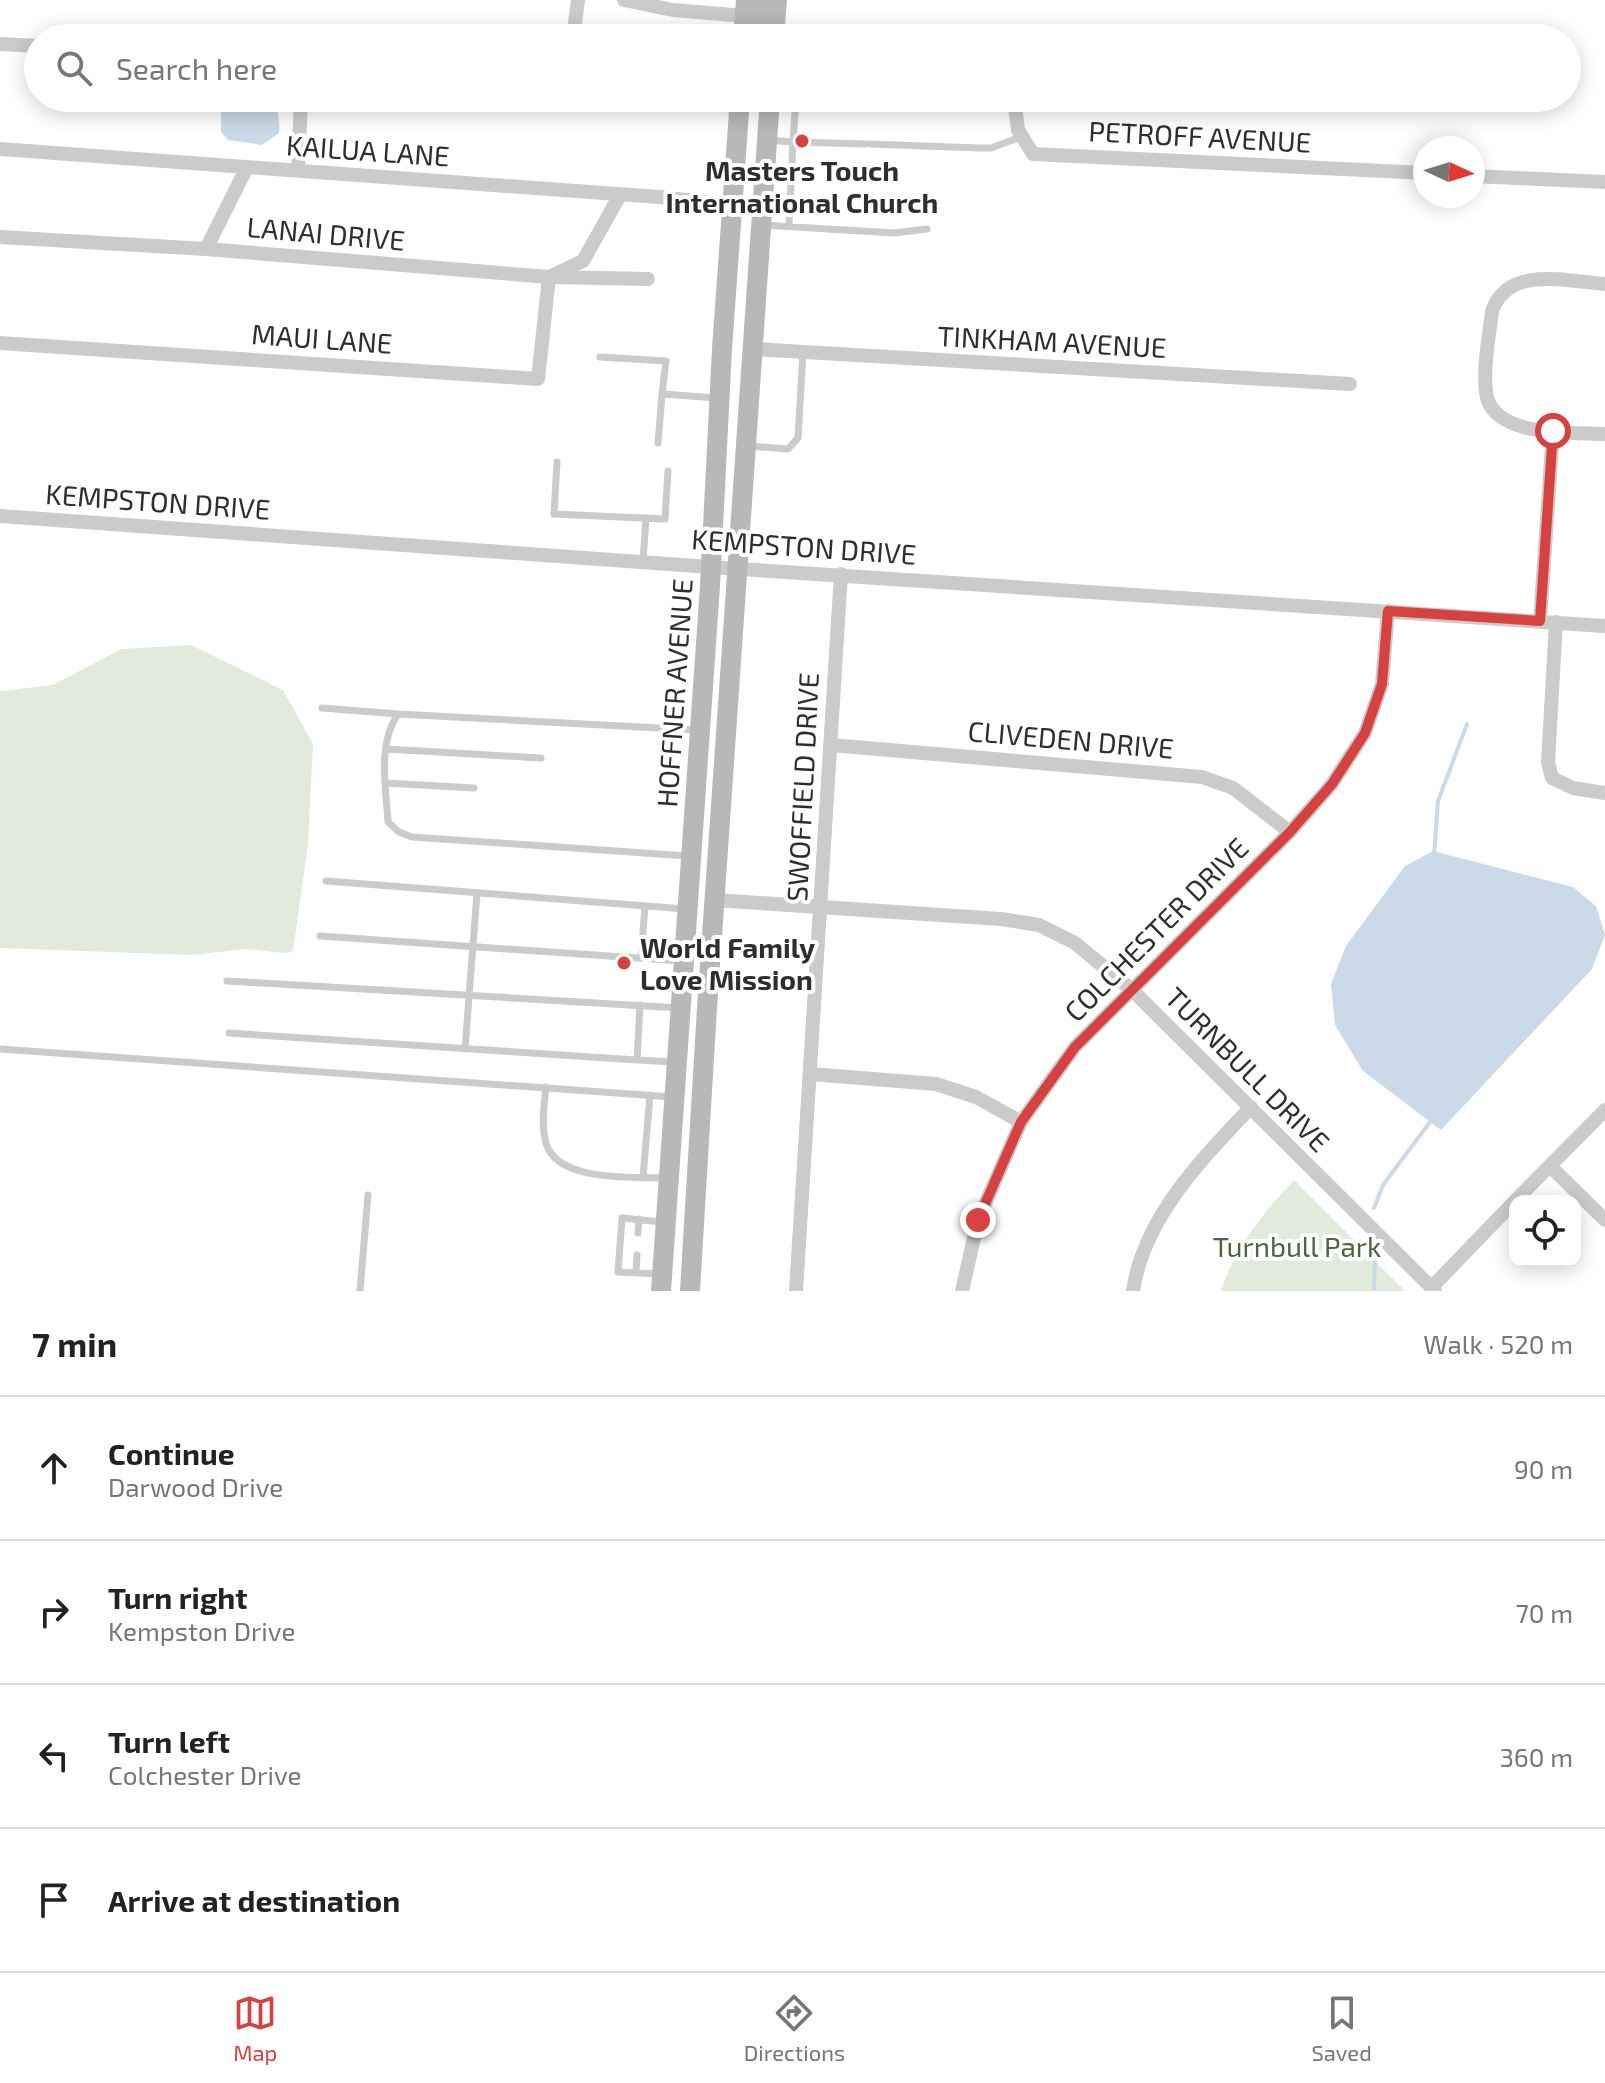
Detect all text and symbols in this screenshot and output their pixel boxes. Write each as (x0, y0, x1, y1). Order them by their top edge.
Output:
search box (24, 24, 1581, 112)
icon: search (52, 46, 96, 90)
text: Search here (116, 50, 277, 86)
street label: PETROFF AVENUE (1088, 113, 1312, 159)
street label: KAILUA LANE (285, 127, 451, 173)
marker: Masters Touch International Church (793, 132, 811, 150)
north arrow (1413, 136, 1485, 208)
place label: Masters Touch International Church (666, 153, 938, 219)
street label: LANAI DRIVE (246, 209, 406, 257)
street label: MAUI LANE (250, 316, 394, 360)
street label: TINKHAM AVENUE (937, 318, 1167, 364)
route start (1535, 413, 1571, 449)
street label: KEMPSTON DRIVE (44, 476, 272, 526)
street label: KEMPSTON DRIVE (690, 521, 918, 571)
street label: HOFFNER AVENUE (649, 578, 699, 808)
street label: SWOFFIELD DRIVE (779, 672, 825, 902)
street label: CLIVEDEN DRIVE (967, 713, 1175, 765)
street label: COLCHESTER DRIVE (1057, 830, 1255, 1028)
place label: World Family Love Mission (640, 930, 815, 996)
marker: World Family Love Mission (615, 954, 633, 972)
street label: TURNBULL DRIVE (1159, 980, 1337, 1158)
map controls (1509, 1195, 1581, 1267)
button: locate (1509, 1195, 1581, 1267)
route end (960, 1202, 996, 1238)
park label: Turnbull Park (1213, 1229, 1381, 1263)
text: 7 min (32, 1323, 117, 1364)
text: Walk · 520 m (1423, 1328, 1573, 1359)
text: Continue (108, 1435, 235, 1471)
icon: ahead (32, 1446, 76, 1490)
text: 90 m (1514, 1453, 1573, 1484)
text: Darwood Drive (108, 1471, 283, 1502)
text: Turn right (108, 1579, 248, 1615)
icon: right (32, 1590, 76, 1634)
text: 70 m (1515, 1597, 1573, 1628)
text: Kempston Drive (108, 1615, 295, 1646)
text: Turn left (108, 1723, 230, 1759)
icon: left (32, 1734, 76, 1778)
text: 360 m (1499, 1741, 1573, 1772)
text: Colchester Drive (108, 1759, 302, 1790)
icon: arrive (32, 1878, 76, 1922)
text: Arrive at destination (108, 1882, 400, 1918)
tab: Map (233, 1991, 277, 2065)
tab: Directions (744, 1991, 845, 2065)
tab: Saved (1311, 1991, 1372, 2065)

